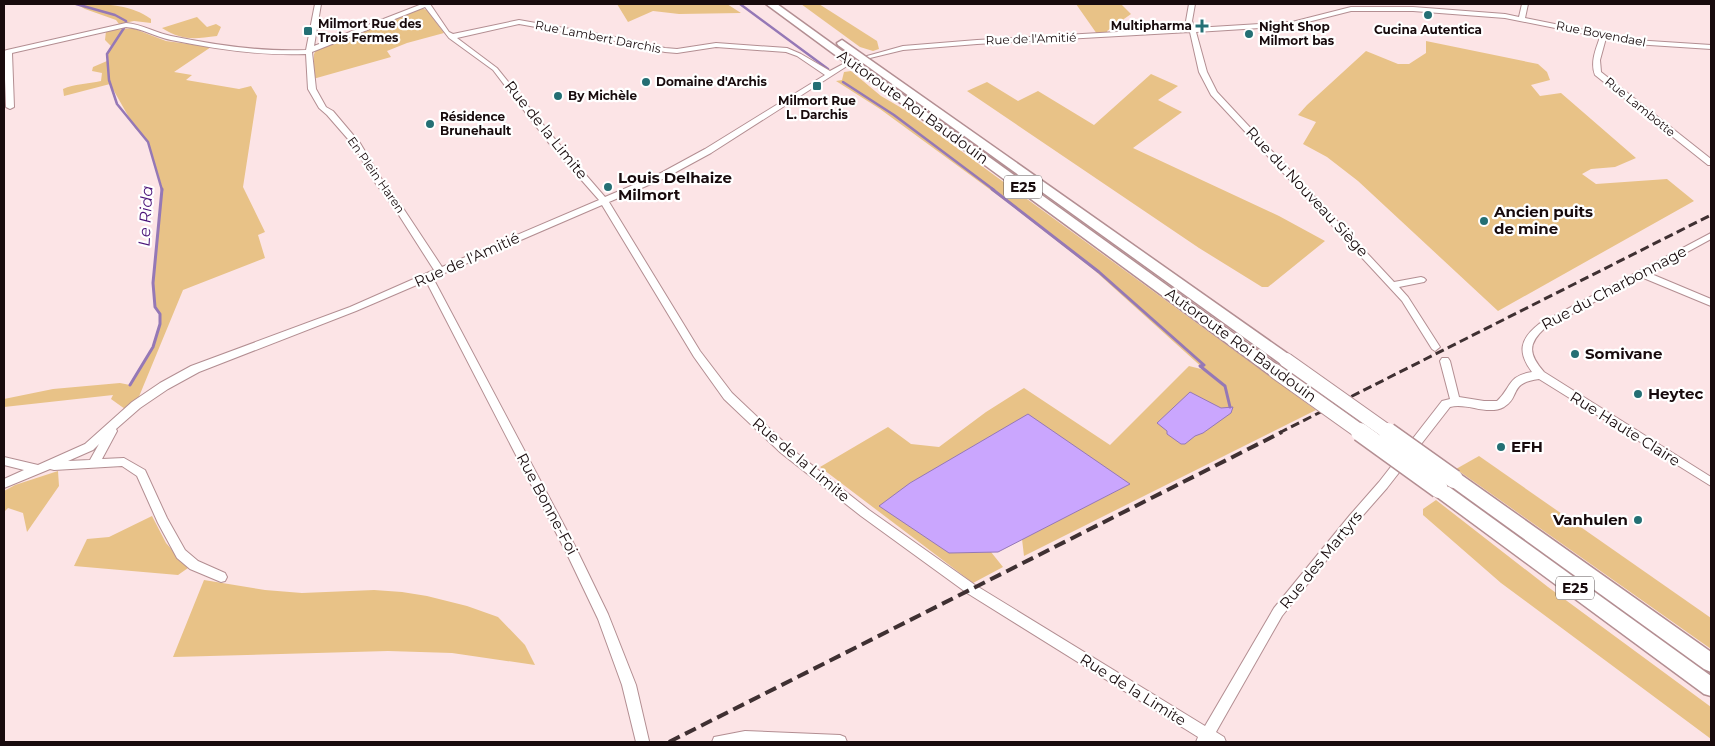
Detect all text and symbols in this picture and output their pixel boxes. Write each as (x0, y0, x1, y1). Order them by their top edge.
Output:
marker: Cucina Autentica (1422, 9, 1434, 21)
place label: Milmort Rue des Trois Fermes (318, 16, 422, 45)
street label: Rue Lambert Darchis (534, 17, 662, 56)
street label: Rue Bovendael (1555, 17, 1647, 50)
place label: Multipharma (1111, 18, 1192, 33)
place label: Night Shop Milmort bas (1259, 19, 1335, 48)
marker: Multipharma (1196, 20, 1208, 32)
place label: Cucina Autentica (1374, 22, 1482, 37)
marker: Milmort Rue des Trois Fermes (302, 25, 314, 37)
marker: Night Shop Milmort bas (1243, 28, 1255, 40)
street label: Rue de l'Amitié (985, 29, 1077, 48)
street label: Autoroute Roi Baudouin (834, 45, 993, 168)
place label: Domaine d'Archis (656, 74, 767, 89)
street label: Rue Lambotte (1602, 74, 1679, 140)
marker: Domaine d'Archis (640, 76, 652, 88)
street label: Rue de la Limite (501, 77, 592, 183)
marker: Milmort Rue L. Darchis (811, 80, 823, 92)
place label: By Michèle (568, 88, 637, 103)
marker: By Michèle (552, 90, 564, 102)
place label: Milmort Rue L. Darchis (778, 93, 856, 122)
place label: Résidence Brunehault (440, 109, 512, 138)
marker: Résidence Brunehault (424, 118, 436, 130)
street label: Rue du Nouveau Siège (1242, 123, 1373, 261)
street label: En Plein Haren (345, 134, 408, 216)
place label: Louis Delhaize Milmort (618, 168, 732, 204)
road number: E25 (1004, 176, 1042, 198)
marker: Louis Delhaize Milmort (602, 181, 614, 193)
water label: Le Rida (134, 185, 157, 247)
place label: Ancien puits de mine (1493, 202, 1593, 238)
marker: Ancien puits de mine (1478, 215, 1490, 227)
street label: Rue de l'Amitié (411, 228, 522, 291)
street label: Rue du Charbonnage (1538, 241, 1690, 334)
street label: Autoroute Roi Baudouin (1162, 283, 1321, 406)
place label: Somivane (1585, 344, 1662, 363)
marker: Somivane (1569, 348, 1581, 360)
place label: Heytec (1648, 384, 1703, 403)
street label: Rue Haute Claire (1567, 387, 1684, 470)
marker: Heytec (1632, 388, 1644, 400)
street label: Rue de la Limite (749, 413, 854, 506)
place label: EFH (1511, 437, 1543, 456)
marker: EFH (1495, 441, 1507, 453)
street label: Rue Bonne-Foi (513, 450, 582, 558)
street label: Rue des Martyrs (1275, 507, 1366, 613)
place label: Vanhulen (1552, 510, 1628, 529)
marker: Vanhulen (1632, 514, 1644, 526)
road number: E25 (1556, 576, 1594, 600)
street label: Rue de la Limite (1077, 649, 1190, 730)

